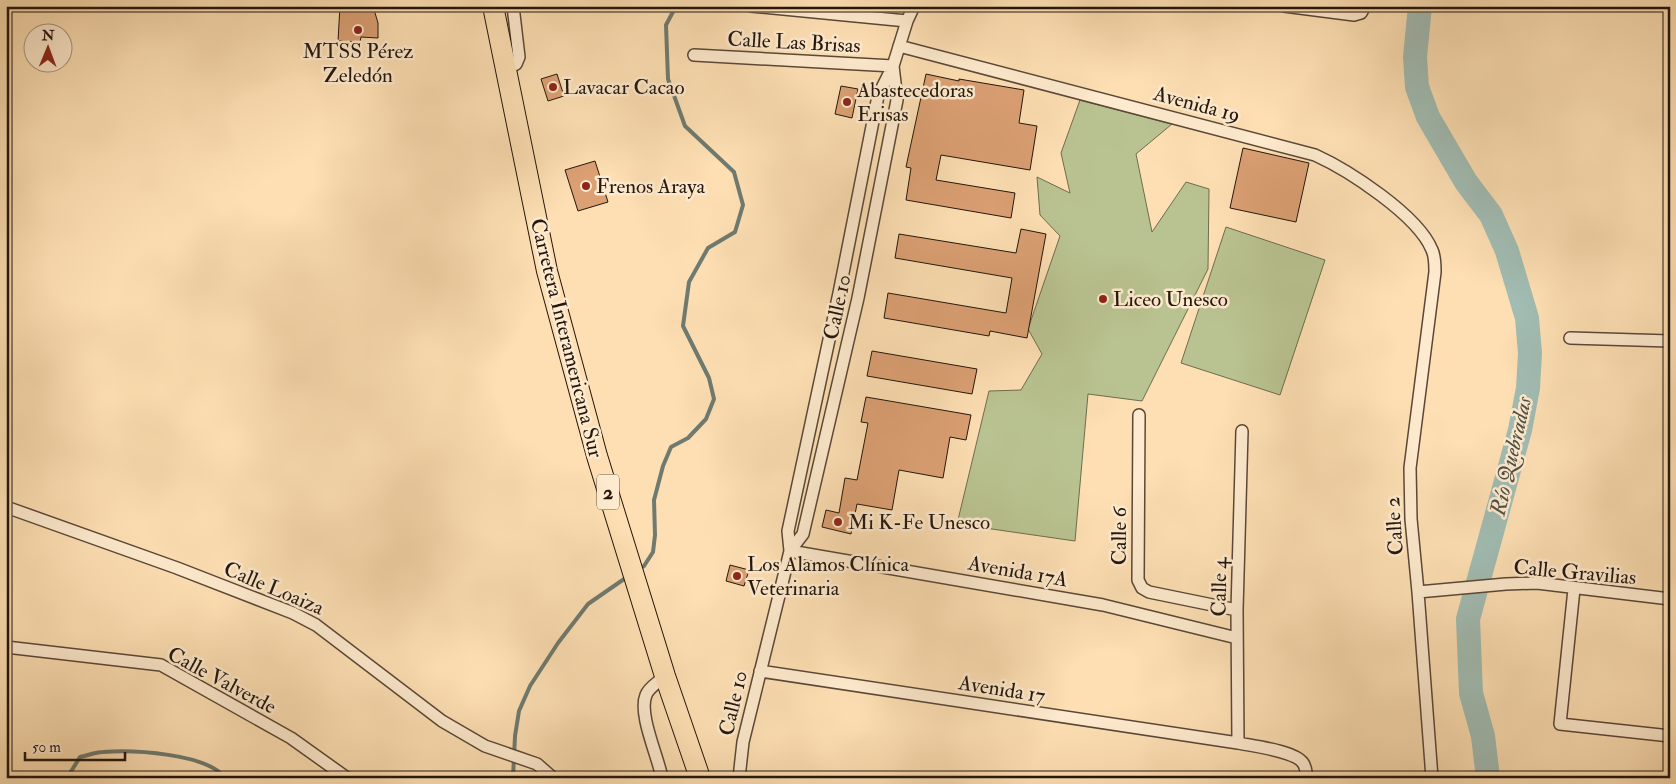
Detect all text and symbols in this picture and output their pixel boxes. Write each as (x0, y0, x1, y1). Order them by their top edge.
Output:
north arrow (22, 22, 72, 72)
marker: MTSS Pérez Zeledón (352, 24, 364, 36)
street label: Calle Las Brisas (727, 26, 861, 59)
text: N (41, 27, 55, 44)
place label: MTSS Pérez Zeledón (303, 38, 413, 89)
place label: Lavacar Cacao (563, 74, 685, 101)
place label: Abastecedoras Erisas (856, 77, 973, 128)
street label: Avenida 19 (1150, 80, 1243, 129)
marker: Lavacar Cacao (547, 81, 559, 93)
marker: Abastecedoras Erisas (841, 96, 853, 108)
place label: Frenos Araya (596, 173, 705, 200)
marker: Frenos Araya (580, 180, 592, 192)
street label: Carretera Interamericana Sur (524, 216, 609, 461)
street label: Calle 10 (817, 272, 858, 342)
place label: Liceo Unesco (1113, 286, 1228, 313)
marker: Liceo Unesco (1097, 293, 1109, 305)
water label: Río Quebradas (1483, 393, 1538, 519)
road number: 2 (597, 474, 619, 510)
street label: Calle 2 (1379, 496, 1410, 556)
street label: Calle 6 (1106, 505, 1133, 565)
place label: Mi K-Fe Unesco (848, 509, 990, 536)
marker: Mi K-Fe Unesco (832, 516, 844, 528)
street label: Avenida 17A (965, 549, 1070, 594)
place label: Los Alamos Clínica Veterinaria (747, 551, 909, 602)
street label: Calle Gravilias (1512, 554, 1637, 591)
street label: Calle Loaiza (220, 555, 328, 622)
street label: Calle 4 (1205, 556, 1234, 617)
marker: Los Alamos Clínica Veterinaria (731, 570, 743, 582)
street label: Calle Valverde (163, 641, 281, 720)
street label: Calle 10 (713, 668, 754, 738)
street label: Avenida 17 (956, 669, 1048, 710)
scale bar (25, 729, 125, 761)
text: 50 m (32, 738, 61, 757)

